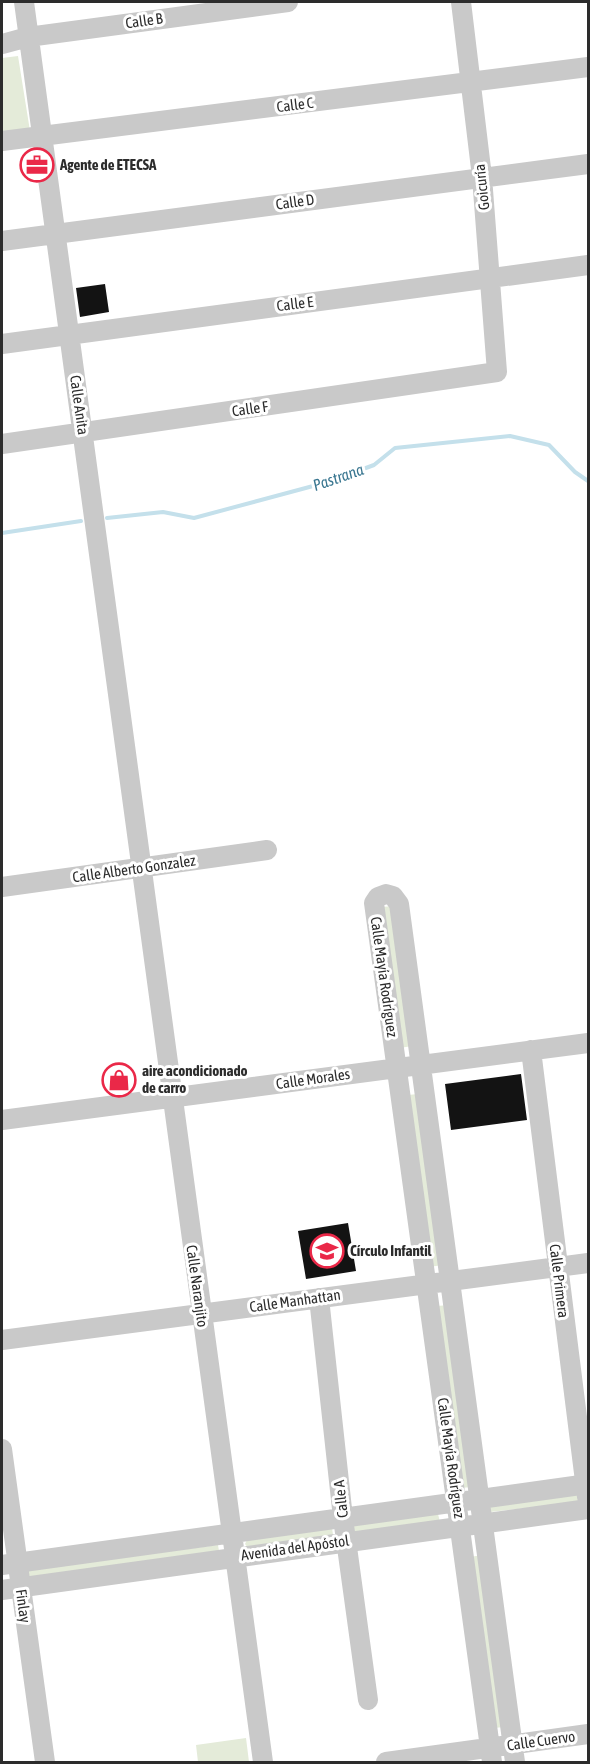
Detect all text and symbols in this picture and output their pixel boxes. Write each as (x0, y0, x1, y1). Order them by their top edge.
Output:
street label: Calle B (124, 9, 164, 32)
street label: Calle C (275, 94, 315, 115)
office icon: Agente de ETECSA (19, 147, 55, 183)
place label: Agente de ETECSA (59, 156, 157, 173)
street label: Goicuría (471, 163, 492, 211)
street label: Calle D (275, 190, 315, 213)
street label: Calle E (276, 293, 315, 314)
street label: Calle Anita (67, 374, 92, 436)
street label: Calle F (231, 398, 269, 419)
water label: Pastrana (310, 460, 366, 494)
street label: Calle Alberto Gonzalez (71, 851, 197, 886)
street label: Calle Mayía Rodríguez (368, 916, 401, 1039)
shop icon: aire acondicionado de carro (101, 1062, 137, 1098)
place label: aire acondicionado de carro (142, 1062, 248, 1096)
street label: Calle Morales (275, 1065, 351, 1092)
school or university icon: Círculo Infantil (309, 1233, 345, 1269)
place label: Círculo Infantil (350, 1242, 433, 1259)
street label: Calle Primera (547, 1243, 572, 1319)
street label: Calle Naranjito (183, 1244, 212, 1328)
street label: Calle Manhattan (248, 1286, 342, 1315)
street label: Calle Mayía Rodríguez (435, 1397, 468, 1520)
street label: Calle A (330, 1479, 351, 1519)
street label: Avenida del Apóstol (240, 1531, 350, 1564)
street label: Finlay (13, 1588, 34, 1624)
street label: Calle Cuervo (506, 1727, 576, 1754)

